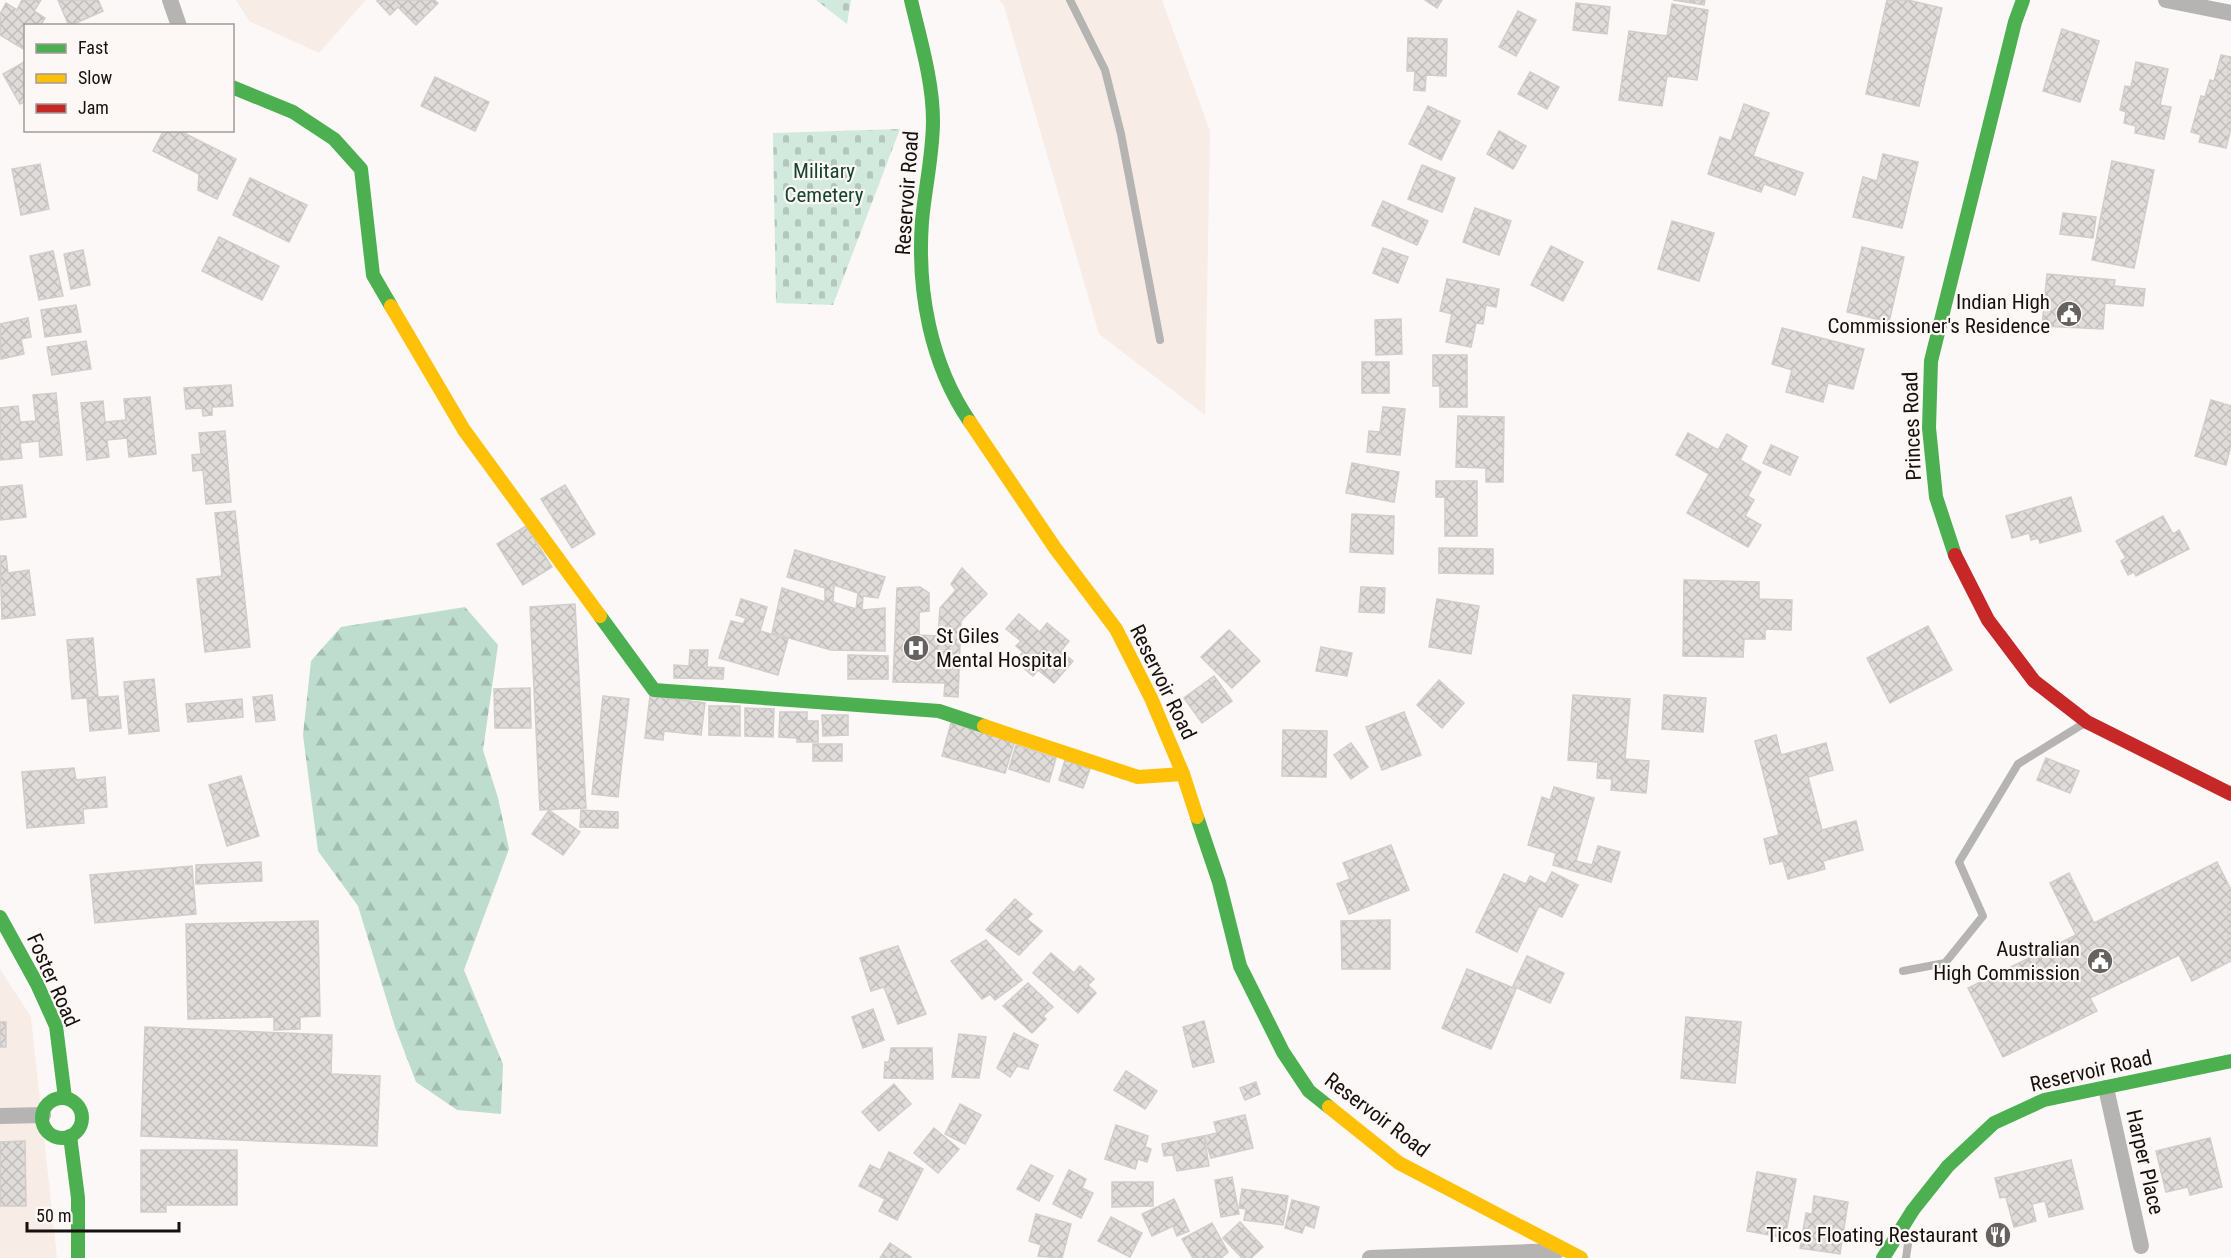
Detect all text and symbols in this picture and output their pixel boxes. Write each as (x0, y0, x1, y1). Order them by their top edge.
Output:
legend (24, 24, 234, 132)
text: Fast (78, 37, 109, 58)
text: Slow (78, 67, 113, 88)
text: Jam (78, 97, 109, 118)
street label: Reservoir Road (891, 130, 923, 256)
park label: Military Cemetery (785, 159, 864, 207)
place label: Indian High Commissioner's Residence (1827, 290, 2050, 338)
public building icon: Indian High Commissioner's Residence (2054, 299, 2084, 329)
street label: Princes Road (1898, 371, 1926, 481)
street label: Reservoir Road (1125, 621, 1201, 743)
place label: St Giles Mental Hospital (936, 624, 1067, 672)
hospital icon: St Giles Mental Hospital (901, 633, 931, 663)
street label: Foster Road (22, 930, 84, 1030)
place label: Australian High Commission (1933, 937, 2080, 985)
public building icon: Australian High Commission (2085, 946, 2115, 976)
street label: Reservoir Road (2028, 1045, 2154, 1097)
street label: Reservoir Road (1320, 1068, 1434, 1162)
street label: Harper Place (2121, 1107, 2169, 1217)
scale bar (27, 1195, 178, 1233)
text: 50 m (36, 1205, 71, 1226)
restaurant icon: Ticos Floating Restaurant (1983, 1220, 2013, 1250)
place label: Ticos Floating Restaurant (1766, 1223, 1978, 1247)

